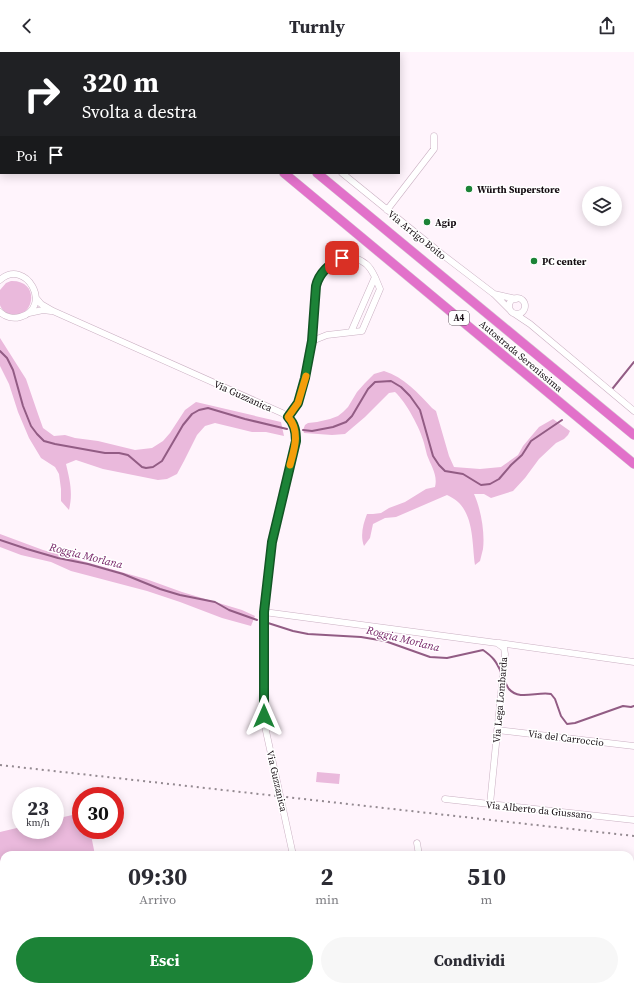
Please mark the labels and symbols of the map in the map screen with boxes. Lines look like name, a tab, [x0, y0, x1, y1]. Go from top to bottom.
place label: Würth Superstore	[477, 183, 560, 196]
marker: Würth Superstore	[464, 184, 474, 194]
street label: Via Arrigo Boito	[385, 208, 449, 263]
place label: Agip	[435, 216, 456, 229]
marker: Agip	[422, 217, 432, 227]
pin	[325, 241, 359, 275]
place label: PC center	[542, 255, 587, 268]
marker: PC center	[529, 256, 539, 266]
road number: A4	[449, 311, 469, 325]
street label: Autostrada Serenissima	[477, 317, 566, 395]
street label: Via Guzzanica	[212, 377, 275, 415]
water label: Roggia Morlana	[47, 539, 124, 572]
water label: Roggia Morlana	[364, 622, 441, 655]
street label: Via Lega Lombarda	[490, 656, 510, 744]
position arrow	[243, 695, 285, 737]
street label: Via del Carroccio	[527, 727, 605, 749]
street label: Via Guzzanica	[264, 749, 291, 814]
speed limit sign: 30	[72, 787, 124, 839]
street label: Via Alberto da Giussano	[485, 798, 593, 822]

